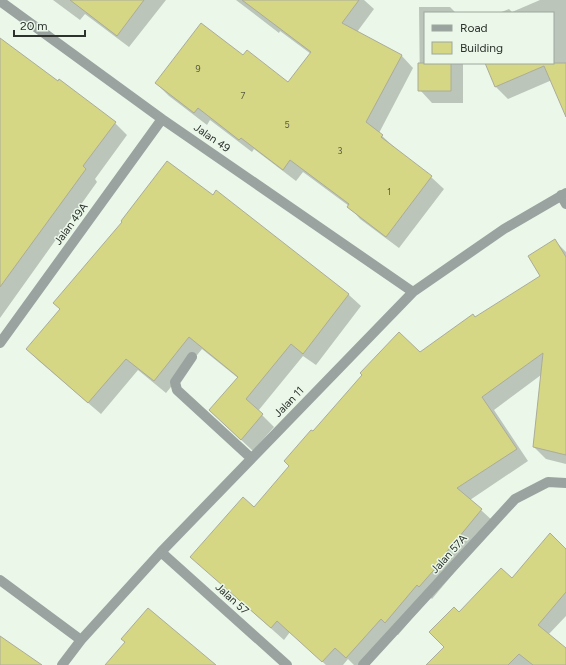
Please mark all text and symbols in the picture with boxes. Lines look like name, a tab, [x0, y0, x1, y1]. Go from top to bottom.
scale bar	[14, 12, 85, 38]
legend	[424, 12, 554, 64]
text: 20 m	[20, 19, 48, 33]
text: Road	[460, 21, 488, 35]
text: Building	[460, 41, 503, 55]
house number: 9	[195, 63, 201, 74]
house number: 7	[241, 90, 246, 101]
house number: 5	[284, 119, 290, 130]
street label: Jalan 49	[191, 121, 233, 155]
house number: 3	[338, 145, 343, 156]
house number: 1	[387, 186, 391, 197]
street label: Jalan 49A	[51, 200, 91, 248]
street label: Jalan 11	[271, 384, 307, 420]
street label: Jalan 57A	[428, 531, 470, 576]
street label: Jalan 57	[213, 581, 251, 617]

